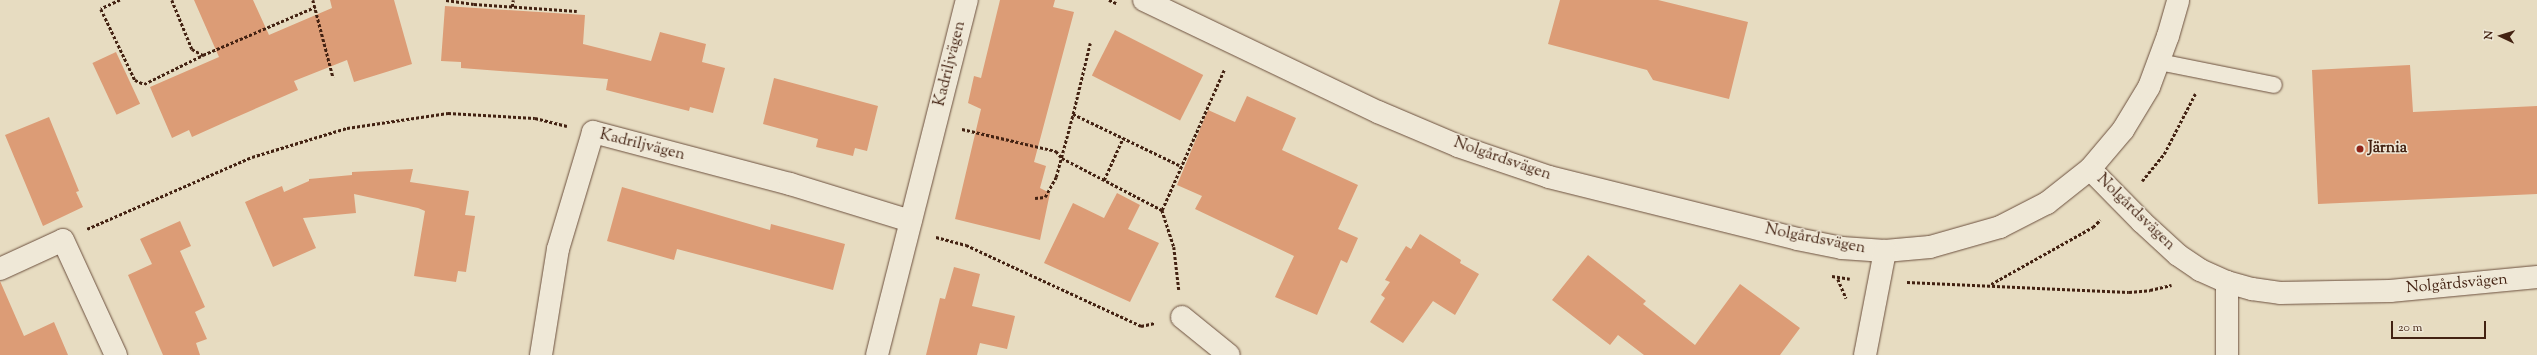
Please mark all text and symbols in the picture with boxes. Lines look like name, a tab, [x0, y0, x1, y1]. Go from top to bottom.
north arrow	[2481, 16, 2521, 56]
street label: Kadriljvägen	[931, 19, 971, 109]
text: N	[2481, 30, 2497, 40]
street label: Kadriljvägen	[597, 126, 687, 166]
street label: Nolgårdsvägen	[1451, 134, 1553, 186]
place label: Järnia	[2368, 139, 2407, 159]
marker: Järnia	[2355, 144, 2365, 154]
street label: Nolgårdsvägen	[2092, 171, 2178, 255]
street label: Nolgårdsvägen	[1763, 221, 1867, 259]
street label: Nolgårdsvägen	[2405, 271, 2509, 299]
scale bar	[2393, 313, 2488, 339]
text: 20 m	[2398, 319, 2422, 337]

